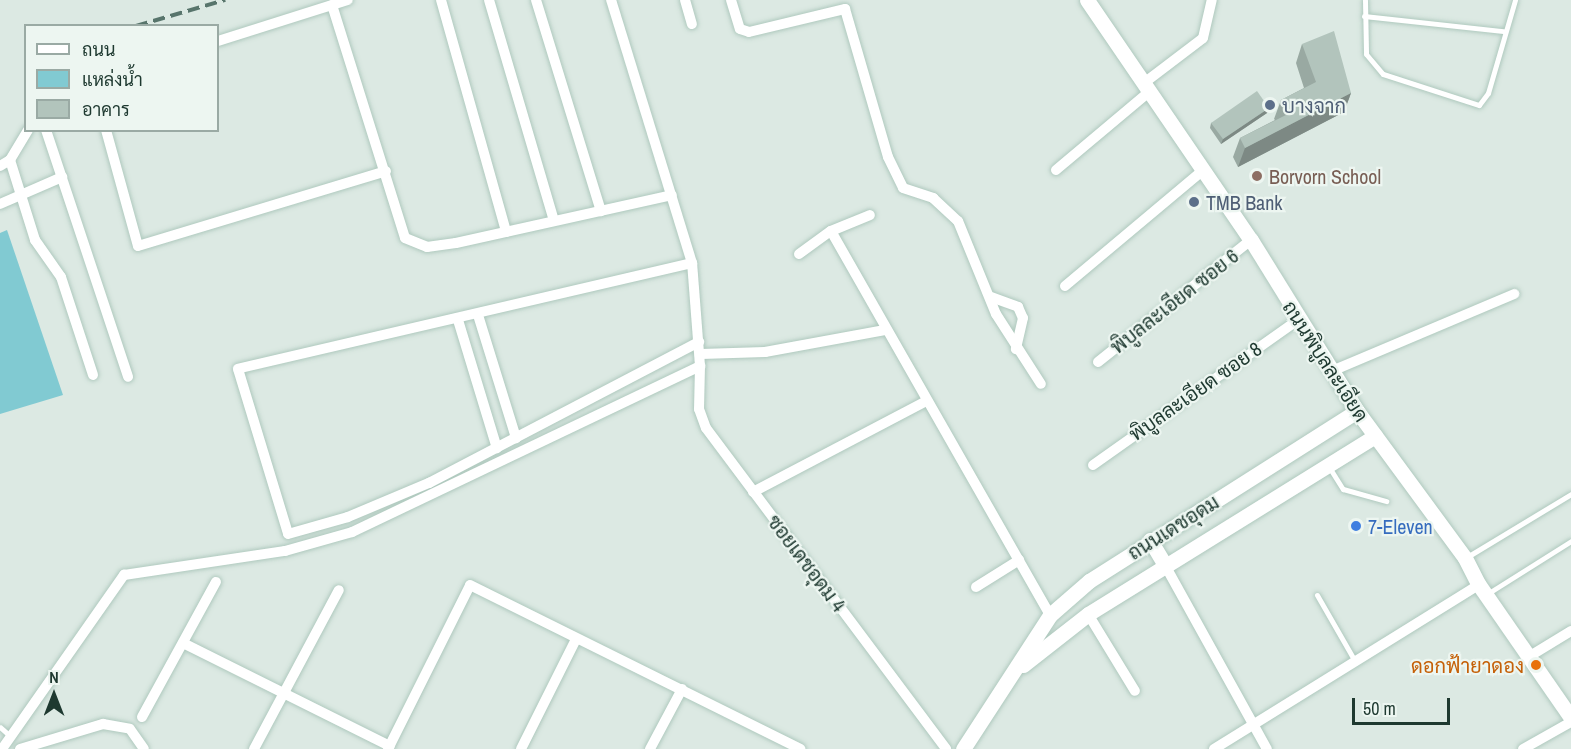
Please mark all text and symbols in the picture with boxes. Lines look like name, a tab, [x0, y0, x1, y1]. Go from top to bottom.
legend	[24, 24, 219, 132]
text: ถนน	[82, 37, 115, 62]
text: แหล่งน้ำ	[82, 67, 143, 92]
place label: บางจาก	[1282, 93, 1346, 117]
text: อาคาร	[82, 97, 130, 122]
marker: บางจาก	[1263, 98, 1277, 112]
place label: Borvorn School	[1269, 164, 1381, 188]
marker: Borvorn School	[1250, 169, 1264, 183]
place label: TMB Bank	[1206, 190, 1283, 214]
marker: TMB Bank	[1187, 195, 1201, 209]
street label: พิบูลละเอียด ซอย 6	[1105, 243, 1243, 359]
street label: ถนนพิบูลละเอียด	[1278, 296, 1374, 426]
street label: พิบูลละเอียด ซอย 8	[1124, 336, 1266, 446]
street label: ถนนเดชอุดม	[1123, 490, 1223, 564]
street label: ซอยเดชอุดม 4	[763, 510, 851, 616]
place label: 7-Eleven	[1368, 514, 1433, 538]
marker: 7-Eleven	[1349, 519, 1363, 533]
place label: ดอกฟ้ายาดอง	[1411, 653, 1524, 677]
marker: ดอกฟ้ายาดอง	[1529, 658, 1543, 672]
north arrow	[24, 665, 84, 725]
text: N	[49, 666, 59, 688]
scale bar	[1355, 686, 1452, 724]
text: 50 m	[1363, 696, 1396, 721]

